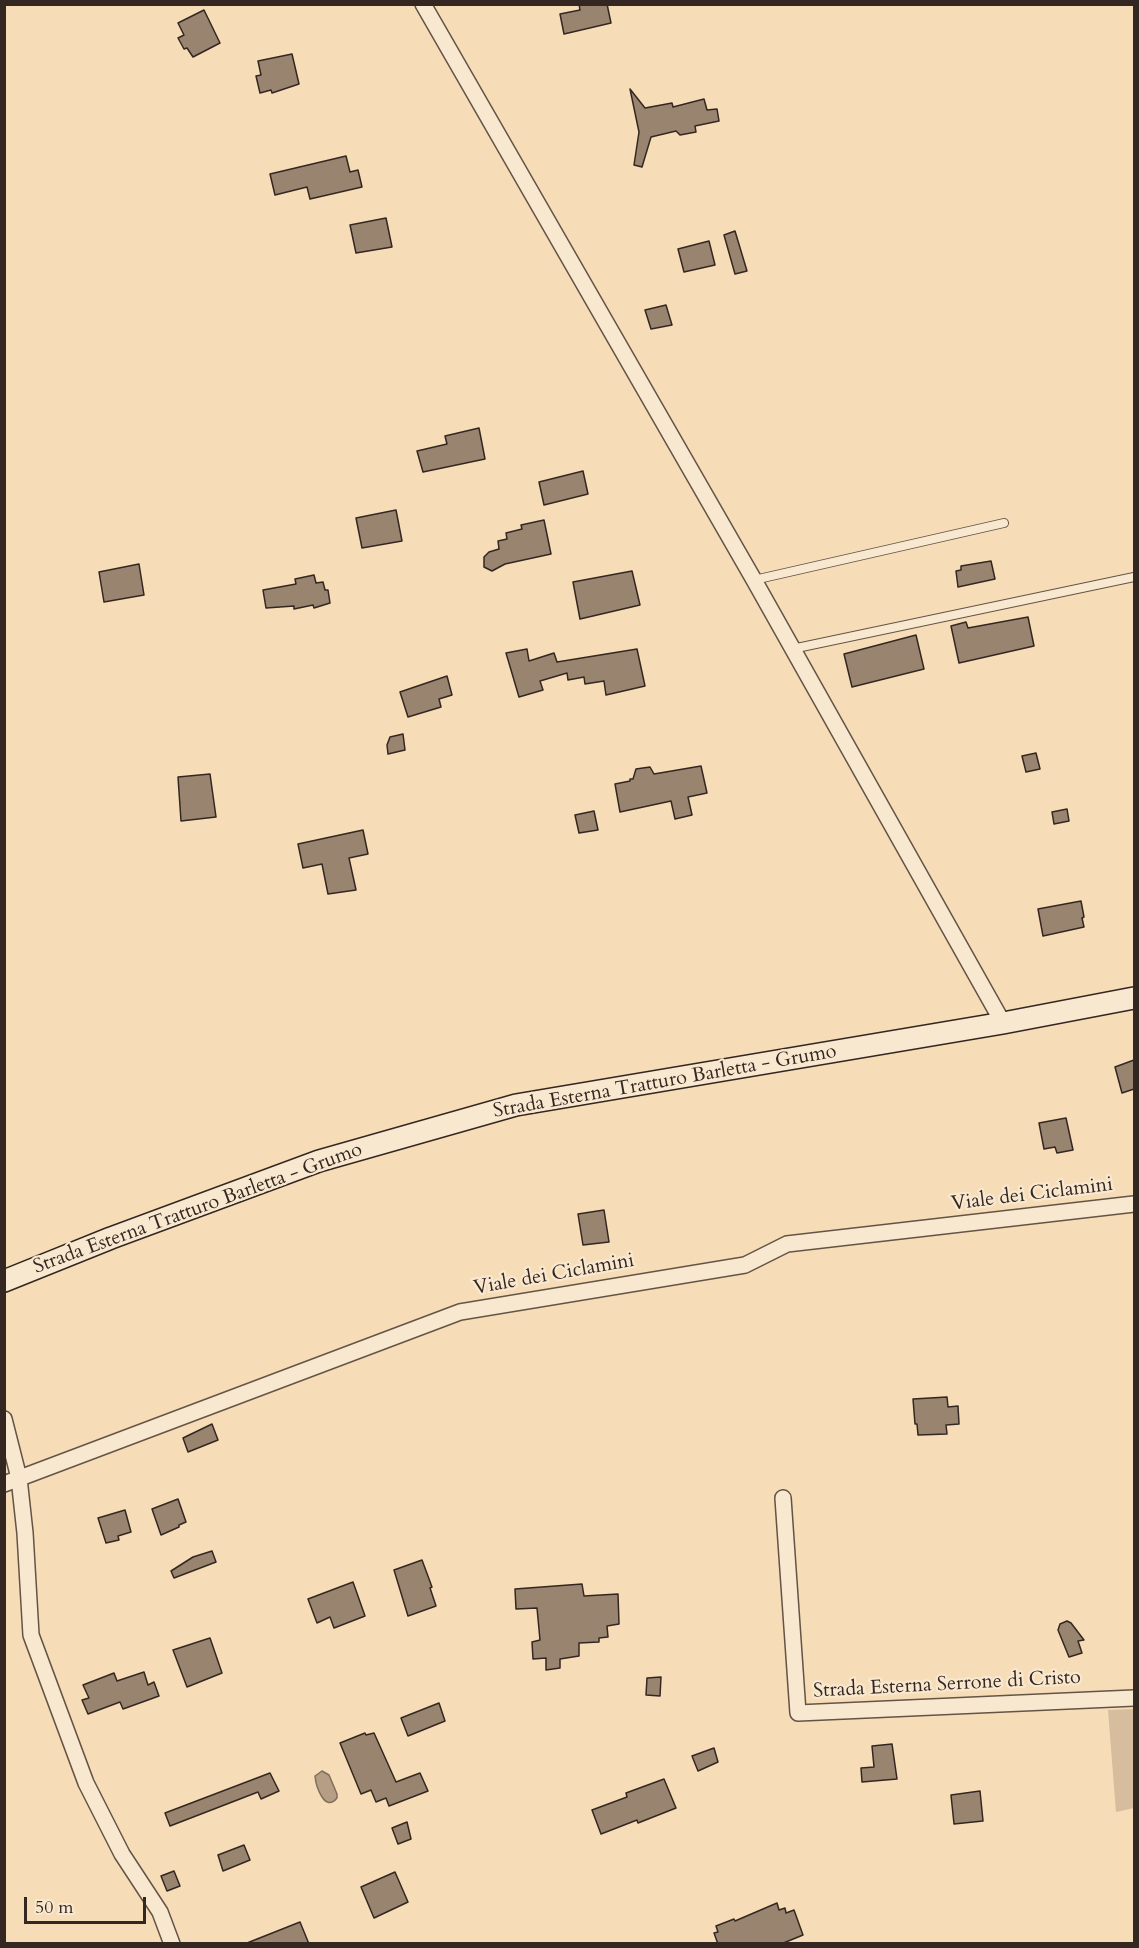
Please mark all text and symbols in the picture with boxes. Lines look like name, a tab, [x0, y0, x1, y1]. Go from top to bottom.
street label: Strada Esterna Tratturo Barletta - Grumo	[491, 1040, 839, 1124]
street label: Strada Esterna Tratturo Barletta - Grumo	[30, 1138, 366, 1280]
street label: Viale dei Ciclamini	[950, 1173, 1114, 1217]
street label: Viale dei Ciclamini	[472, 1249, 636, 1301]
street label: Strada Esterna Serrone di Cristo	[813, 1666, 1081, 1704]
scale bar	[27, 1885, 148, 1923]
text: 50 m	[35, 1895, 74, 1920]

